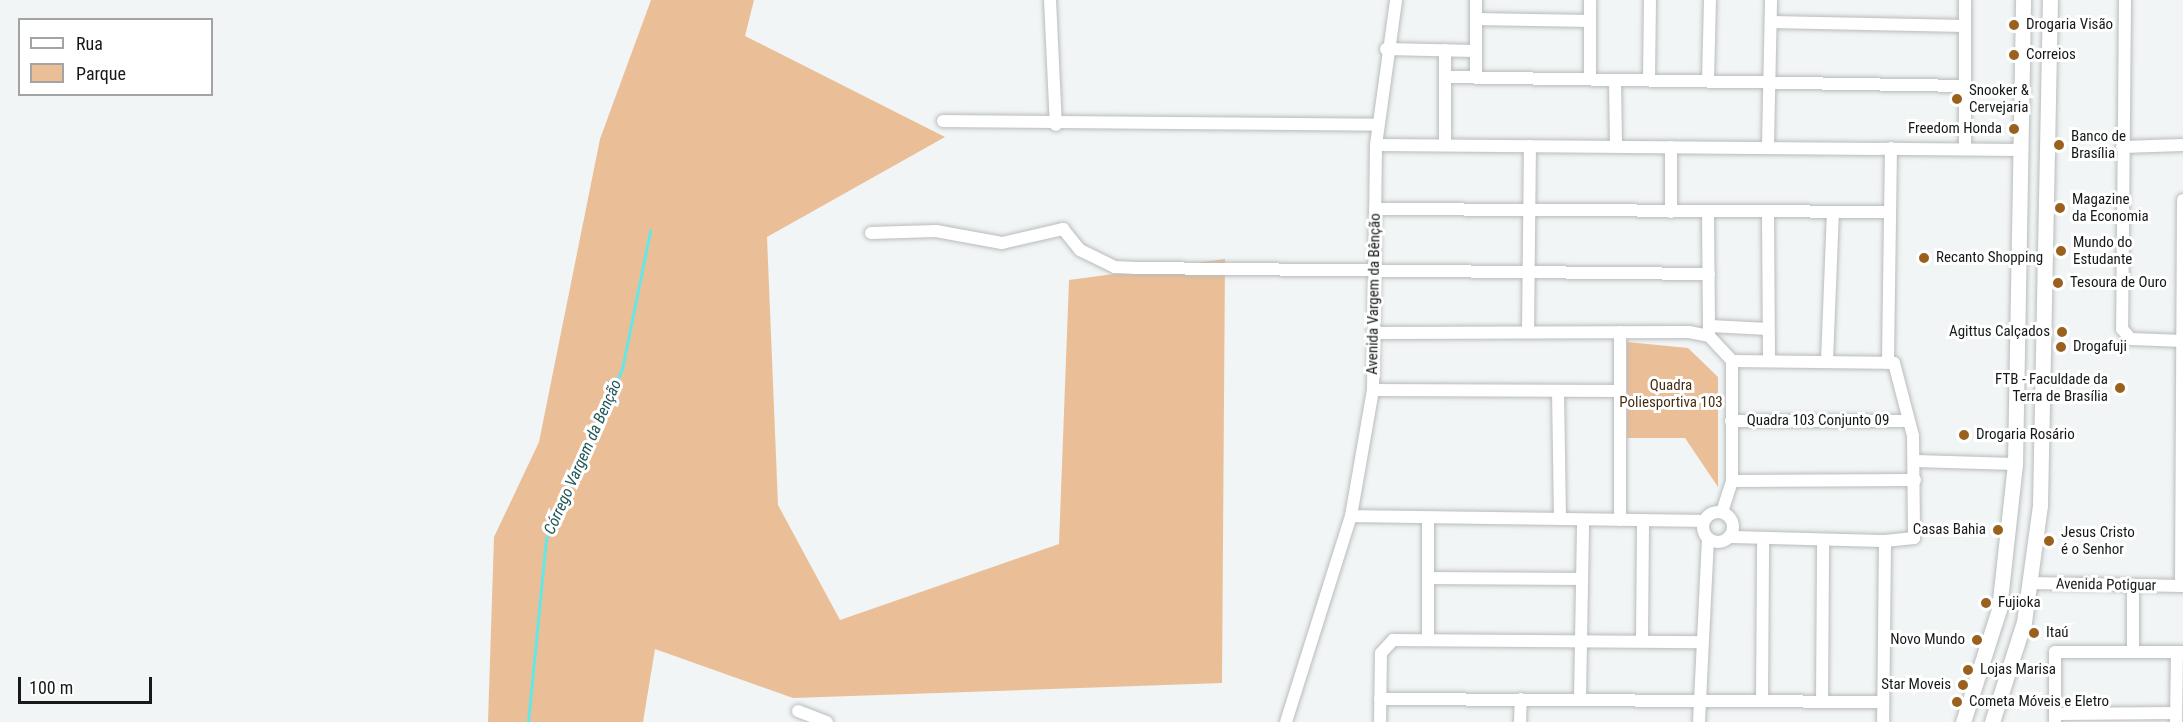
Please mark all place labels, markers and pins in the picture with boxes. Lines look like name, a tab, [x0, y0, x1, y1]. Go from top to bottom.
place label: Drogaria Visão	[2026, 16, 2113, 34]
marker: Drogaria Visão	[2007, 18, 2021, 32]
place label: Correios	[2026, 46, 2076, 64]
marker: Correios	[2007, 48, 2021, 62]
place label: Snooker & Cervejaria	[1969, 81, 2029, 116]
marker: Snooker & Cervejaria	[1950, 92, 1964, 106]
place label: Freedom Honda	[1908, 120, 2002, 138]
marker: Freedom Honda	[2007, 122, 2021, 136]
place label: Banco de Brasília	[2071, 127, 2126, 162]
marker: Banco de Brasília	[2052, 138, 2066, 152]
place label: Magazine da Economia	[2072, 190, 2149, 225]
marker: Magazine da Economia	[2053, 201, 2067, 215]
place label: Mundo do Estudante	[2073, 233, 2132, 268]
marker: Mundo do Estudante	[2054, 244, 2068, 258]
place label: Recanto Shopping	[1936, 249, 2043, 267]
marker: Recanto Shopping	[1917, 251, 1931, 265]
place label: Tesoura de Ouro	[2070, 274, 2167, 292]
marker: Tesoura de Ouro	[2051, 276, 2065, 290]
place label: Agittus Calçados	[1949, 323, 2050, 341]
marker: Agittus Calçados	[2055, 325, 2069, 339]
place label: Drogafuji	[2073, 338, 2127, 356]
marker: Drogafuji	[2054, 340, 2068, 354]
place label: FTB - Faculdade da Terra de Brasília	[1995, 370, 2108, 405]
marker: FTB - Faculdade da Terra de Brasília	[2113, 381, 2127, 395]
place label: Drogaria Rosário	[1976, 426, 2075, 444]
marker: Drogaria Rosário	[1957, 428, 1971, 442]
place label: Casas Bahia	[1913, 521, 1986, 539]
marker: Casas Bahia	[1991, 523, 2005, 537]
place label: Jesus Cristo é o Senhor	[2061, 523, 2135, 558]
marker: Jesus Cristo é o Senhor	[2042, 534, 2056, 548]
place label: Fujioka	[1998, 594, 2041, 612]
marker: Fujioka	[1979, 596, 1993, 610]
place label: Itaú	[2046, 624, 2069, 642]
marker: Itaú	[2027, 626, 2041, 640]
place label: Novo Mundo	[1890, 631, 1965, 649]
marker: Novo Mundo	[1970, 633, 1984, 647]
place label: Lojas Marisa	[1980, 661, 2056, 679]
marker: Lojas Marisa	[1961, 663, 1975, 677]
place label: Star Moveis	[1881, 676, 1951, 694]
marker: Star Moveis	[1956, 678, 1970, 692]
place label: Cometa Móveis e Eletro	[1969, 693, 2109, 711]
marker: Cometa Móveis e Eletro	[1950, 695, 1964, 709]

